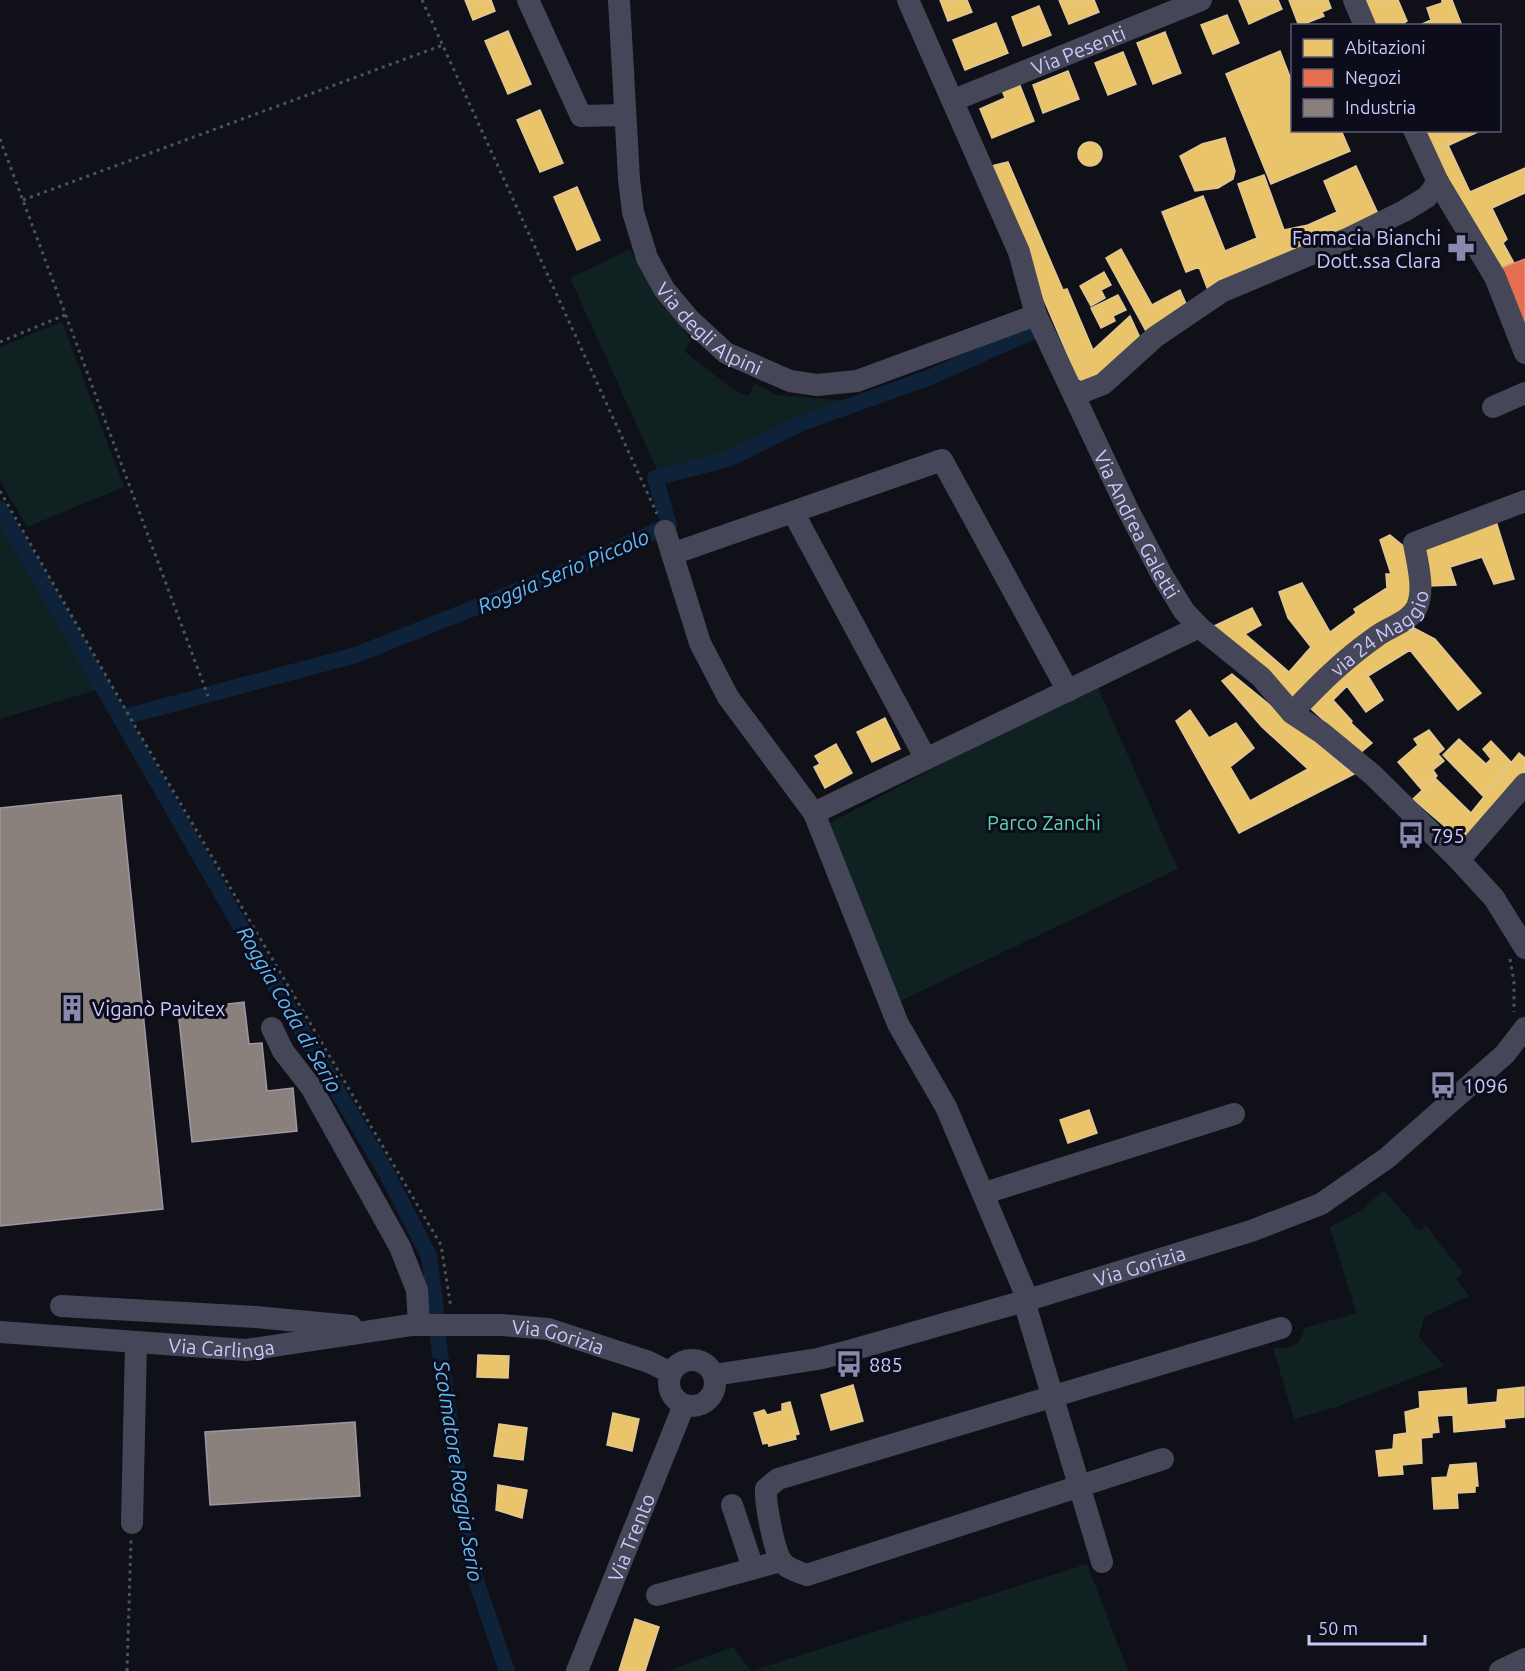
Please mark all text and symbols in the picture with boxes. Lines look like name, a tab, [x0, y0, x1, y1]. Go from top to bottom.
street label: Via Pesenti	[1028, 20, 1129, 79]
legend	[1291, 24, 1501, 132]
text: Abitazioni	[1345, 37, 1426, 57]
text: Negozi	[1345, 67, 1401, 87]
text: Industria	[1345, 97, 1416, 117]
place label: Farmacia Bianchi Dott.ssa Clara	[1292, 226, 1441, 272]
pharmacy icon: Farmacia Bianchi Dott.ssa Clara	[1446, 233, 1476, 263]
street label: Via degli Alpini	[652, 277, 766, 379]
street label: Via Andrea Galetti	[1090, 446, 1185, 602]
water label: Roggia Serio Piccolo	[474, 524, 652, 618]
street label: via 24 Maggio	[1325, 589, 1432, 680]
park label: Parco Zanchi	[987, 811, 1101, 834]
bus stop icon: 795	[1396, 820, 1426, 850]
place label: 795	[1431, 824, 1465, 847]
water label: Roggia Coda di Serio	[233, 922, 347, 1096]
building icon: Viganò Pavitex	[57, 993, 87, 1023]
place label: Viganò Pavitex	[92, 997, 225, 1020]
bus stop icon: 1096	[1428, 1070, 1458, 1100]
place label: 1096	[1463, 1074, 1508, 1097]
street label: Via Gorizia	[1091, 1241, 1188, 1291]
street label: Via Gorizia	[511, 1314, 607, 1358]
street label: Via Carlinga	[167, 1333, 276, 1362]
bus stop icon: 885	[834, 1349, 864, 1379]
place label: 885	[869, 1353, 903, 1376]
water label: Scolmatore Roggia Serio	[430, 1358, 488, 1583]
street label: Via Trento	[603, 1490, 659, 1585]
scale bar	[1309, 1608, 1424, 1646]
text: 50 m	[1318, 1618, 1358, 1638]

